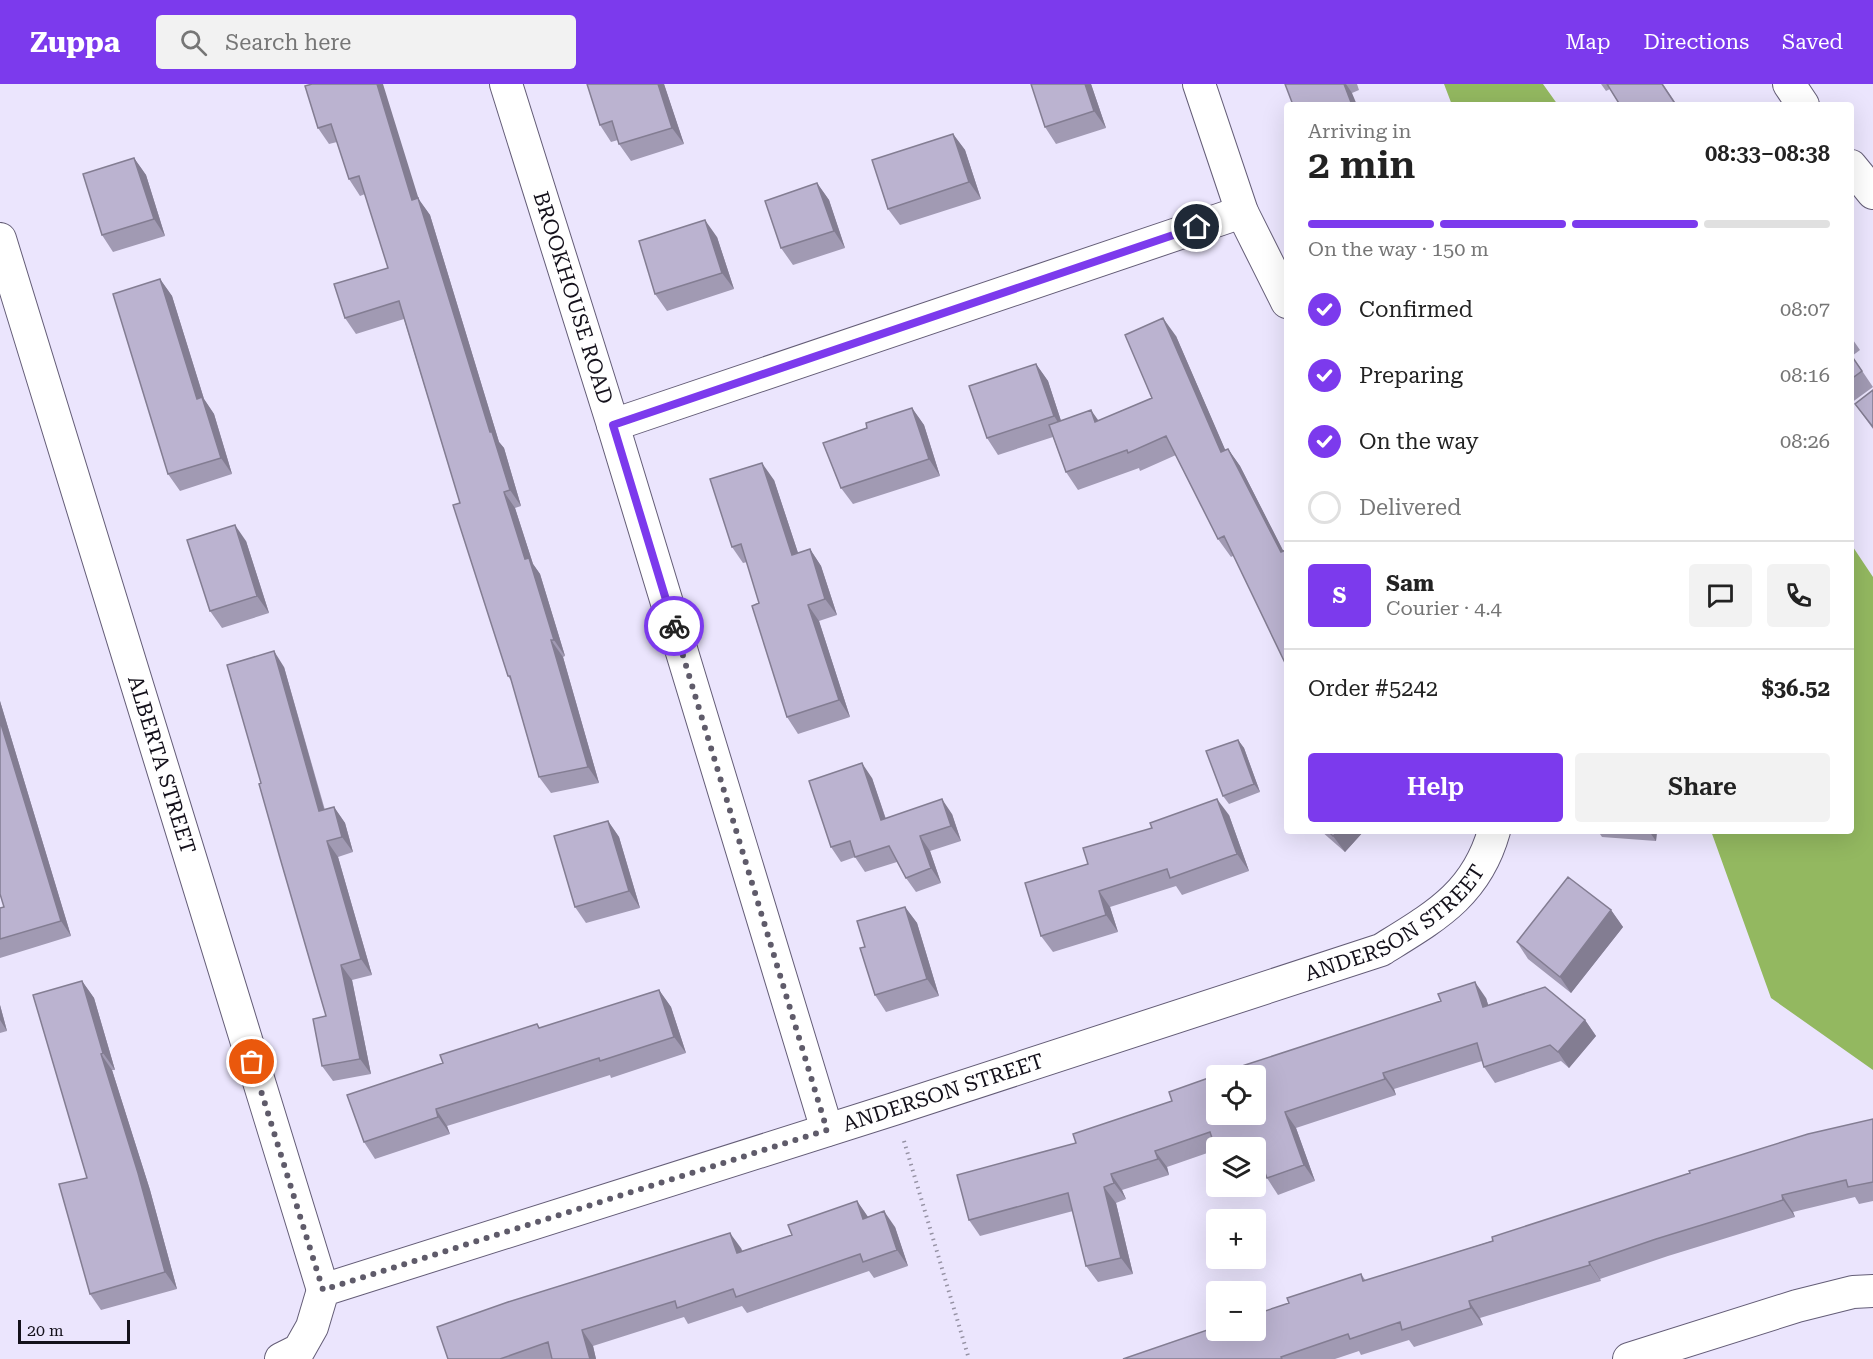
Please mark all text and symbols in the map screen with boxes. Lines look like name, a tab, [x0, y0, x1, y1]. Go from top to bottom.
search box	[156, 15, 576, 69]
text: Zuppa	[30, 26, 120, 59]
icon: search	[177, 26, 210, 59]
text: Search here	[225, 30, 351, 55]
text: Map	[1566, 30, 1610, 54]
text: Directions	[1643, 30, 1749, 54]
text: Saved	[1782, 30, 1843, 54]
text: Arriving in	[1308, 119, 1411, 143]
text: 08:33–08:38	[1705, 141, 1830, 166]
text: 2 min	[1308, 142, 1415, 188]
street label: BROOKHOUSE ROAD	[528, 188, 618, 407]
pin	[1171, 201, 1222, 252]
icon: home	[1180, 210, 1213, 243]
text: On the way · 150 m	[1308, 237, 1489, 261]
icon: check	[1308, 293, 1341, 326]
text: Confirmed	[1359, 297, 1473, 322]
text: 08:07	[1780, 297, 1830, 321]
icon: check	[1308, 359, 1341, 392]
text: Preparing	[1359, 363, 1463, 388]
text: 08:16	[1780, 363, 1830, 387]
icon: check	[1308, 425, 1341, 458]
text: On the way	[1359, 429, 1479, 454]
text: 08:26	[1780, 429, 1830, 453]
text: Delivered	[1359, 495, 1461, 520]
button: chat	[1689, 564, 1752, 627]
button: phone	[1767, 564, 1830, 627]
text: Sam	[1386, 571, 1434, 596]
text: S	[1333, 583, 1346, 608]
courier	[644, 596, 704, 656]
text: Courier · 4.4	[1386, 596, 1502, 620]
icon: bike	[658, 610, 691, 643]
street label: ALBERTA STREET	[123, 673, 200, 857]
text: Order #5242	[1308, 676, 1438, 701]
text: $36.52	[1761, 676, 1830, 701]
button: Help	[1308, 753, 1563, 822]
button: Share	[1575, 753, 1830, 822]
street label: ANDERSON STREET	[1302, 860, 1490, 986]
pin	[226, 1036, 277, 1087]
icon: bag	[235, 1045, 268, 1078]
street label: ANDERSON STREET	[840, 1049, 1047, 1136]
map controls	[1206, 1065, 1266, 1341]
button: locate	[1206, 1065, 1266, 1125]
button: layers	[1206, 1137, 1266, 1197]
button: +	[1206, 1209, 1266, 1269]
button: −	[1206, 1281, 1266, 1341]
scale bar	[18, 1317, 130, 1344]
text: 20 m	[27, 1321, 64, 1340]

